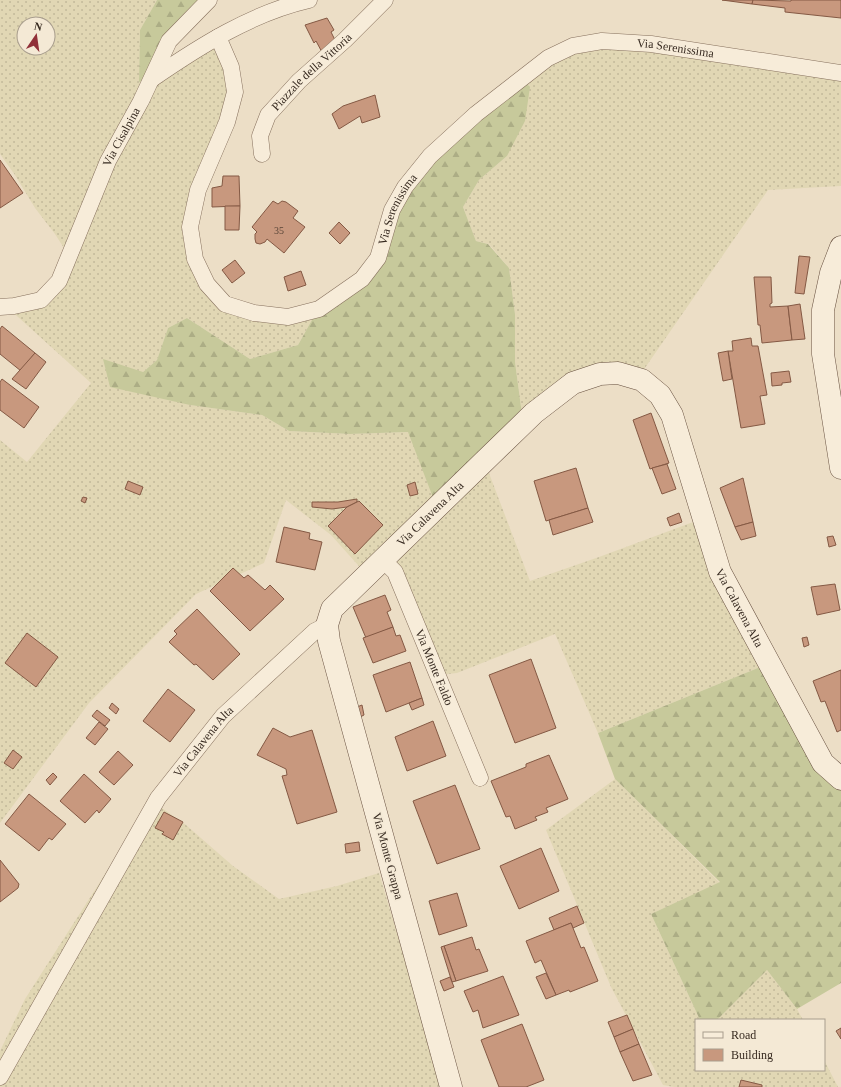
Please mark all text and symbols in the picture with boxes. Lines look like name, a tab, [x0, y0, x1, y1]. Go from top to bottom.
north arrow	[16, 16, 56, 56]
text: N	[33, 20, 44, 33]
street label: Piazzale della Vittoria	[269, 30, 355, 113]
street label: Via Serenissima	[636, 36, 716, 61]
street label: Via Cisalpina	[100, 104, 143, 168]
street label: Via Serenissima	[375, 170, 420, 247]
house number: 35	[274, 225, 284, 236]
street label: Via Calavena Alta	[394, 478, 467, 549]
street label: Via Calavena Alta	[712, 566, 766, 650]
street label: Via Monte Faldo	[412, 627, 456, 708]
street label: Via Calavena Alta	[170, 703, 237, 780]
street label: Via Monte Grappa	[370, 811, 406, 902]
legend	[695, 1019, 825, 1071]
text: Road	[731, 1028, 756, 1042]
text: Building	[731, 1048, 773, 1062]

